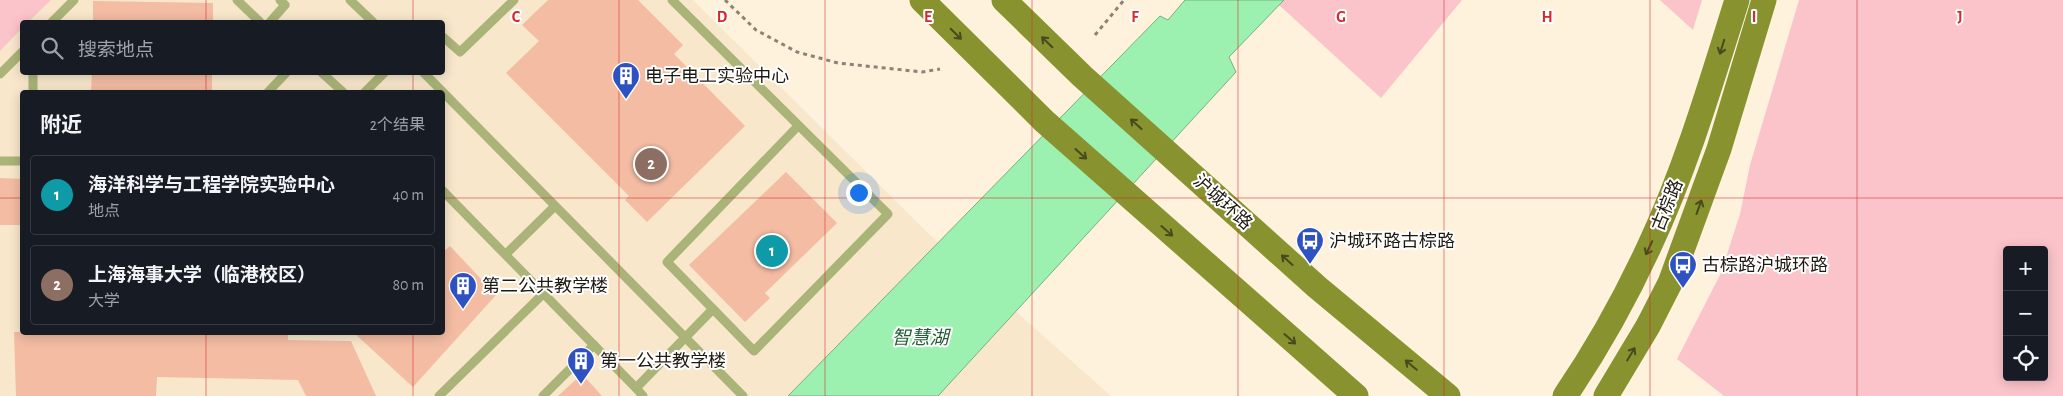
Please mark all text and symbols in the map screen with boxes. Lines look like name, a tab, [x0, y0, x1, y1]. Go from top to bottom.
text: C	[512, 9, 521, 25]
text: D	[717, 9, 728, 25]
text: E	[924, 9, 932, 25]
text: F	[1131, 9, 1139, 25]
text: G	[1336, 9, 1346, 25]
text: H	[1541, 9, 1553, 25]
text: I	[1752, 9, 1756, 25]
text: J	[1957, 9, 1963, 25]
search box	[20, 20, 445, 75]
one-way arrow	[950, 28, 962, 41]
icon: search	[38, 34, 66, 62]
one-way arrow	[1041, 36, 1054, 48]
one-way arrow	[1717, 38, 1727, 54]
text: 搜索地点	[78, 41, 154, 60]
building icon: 电子电工实验中心	[611, 61, 641, 100]
place label: 电子电工实验中心	[645, 66, 789, 86]
text: 附近	[40, 115, 82, 136]
text: 2个结果	[370, 117, 425, 133]
one-way arrow	[1129, 118, 1142, 130]
pin: 2	[635, 145, 667, 183]
one-way arrow	[1074, 148, 1087, 160]
street label: 沪城环路	[1190, 170, 1256, 234]
text: 海洋科学与工程学院实验中心	[88, 176, 335, 195]
street label: 古棕路	[1648, 176, 1686, 234]
your location	[846, 180, 872, 206]
text: 1	[54, 187, 60, 203]
text: 40 m	[392, 187, 424, 203]
one-way arrow	[1695, 200, 1704, 215]
text: 地点	[88, 203, 120, 219]
one-way arrow	[1161, 226, 1174, 237]
bus stop icon: 沪城环路古棕路	[1295, 226, 1325, 265]
place label: 沪城环路古棕路	[1329, 231, 1455, 251]
pin: 1	[756, 232, 788, 270]
one-way arrow	[1643, 240, 1653, 255]
map controls	[2003, 246, 2048, 381]
button: +	[2003, 246, 2048, 291]
bus stop icon: 古棕路沪城环路	[1668, 250, 1698, 289]
one-way arrow	[1280, 254, 1293, 266]
place label: 古棕路沪城环路	[1702, 255, 1828, 275]
text: 上海海事大学（临港校区）	[88, 266, 316, 285]
building icon: 第二公共教学楼	[448, 271, 478, 310]
place label: 第二公共教学楼	[482, 276, 608, 296]
text: 2	[53, 277, 61, 293]
text: 80 m	[393, 277, 424, 293]
button: −	[2003, 291, 2048, 336]
text: 大学	[88, 293, 120, 309]
water label: 智慧湖	[891, 327, 951, 348]
one-way arrow	[1283, 333, 1296, 344]
button: locate	[2003, 336, 2048, 381]
building icon: 第一公共教学楼	[566, 346, 596, 385]
one-way arrow	[1626, 347, 1636, 362]
place label: 第一公共教学楼	[600, 351, 726, 371]
one-way arrow	[1405, 360, 1418, 371]

